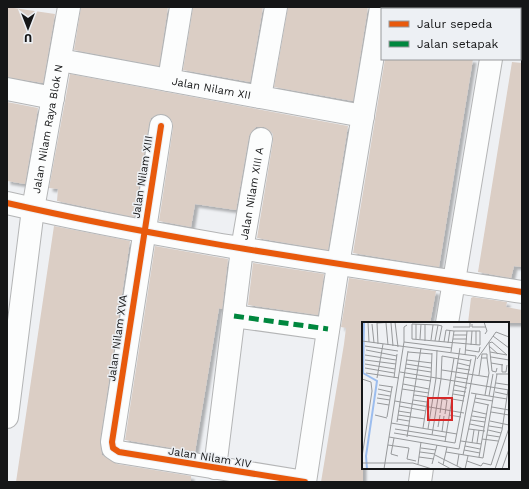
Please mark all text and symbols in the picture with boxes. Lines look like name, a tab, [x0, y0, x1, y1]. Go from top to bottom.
north arrow	[8, 8, 48, 48]
legend	[381, 8, 521, 60]
text: Jalur sepeda	[417, 17, 492, 31]
text: U	[24, 31, 32, 44]
text: Jalan setapak	[417, 37, 499, 51]
street label: Jalan Nilam Raya Blok N	[30, 63, 66, 195]
street label: Jalan Nilam XII	[171, 75, 252, 102]
street label: Jalan Nilam XIII	[130, 135, 155, 219]
street label: Jalan Nilam XIII A	[238, 146, 267, 241]
street label: Jalan Nilam XVA	[105, 294, 130, 382]
inset map	[362, 322, 509, 469]
street label: Jalan Nilam XIV	[167, 444, 252, 470]

